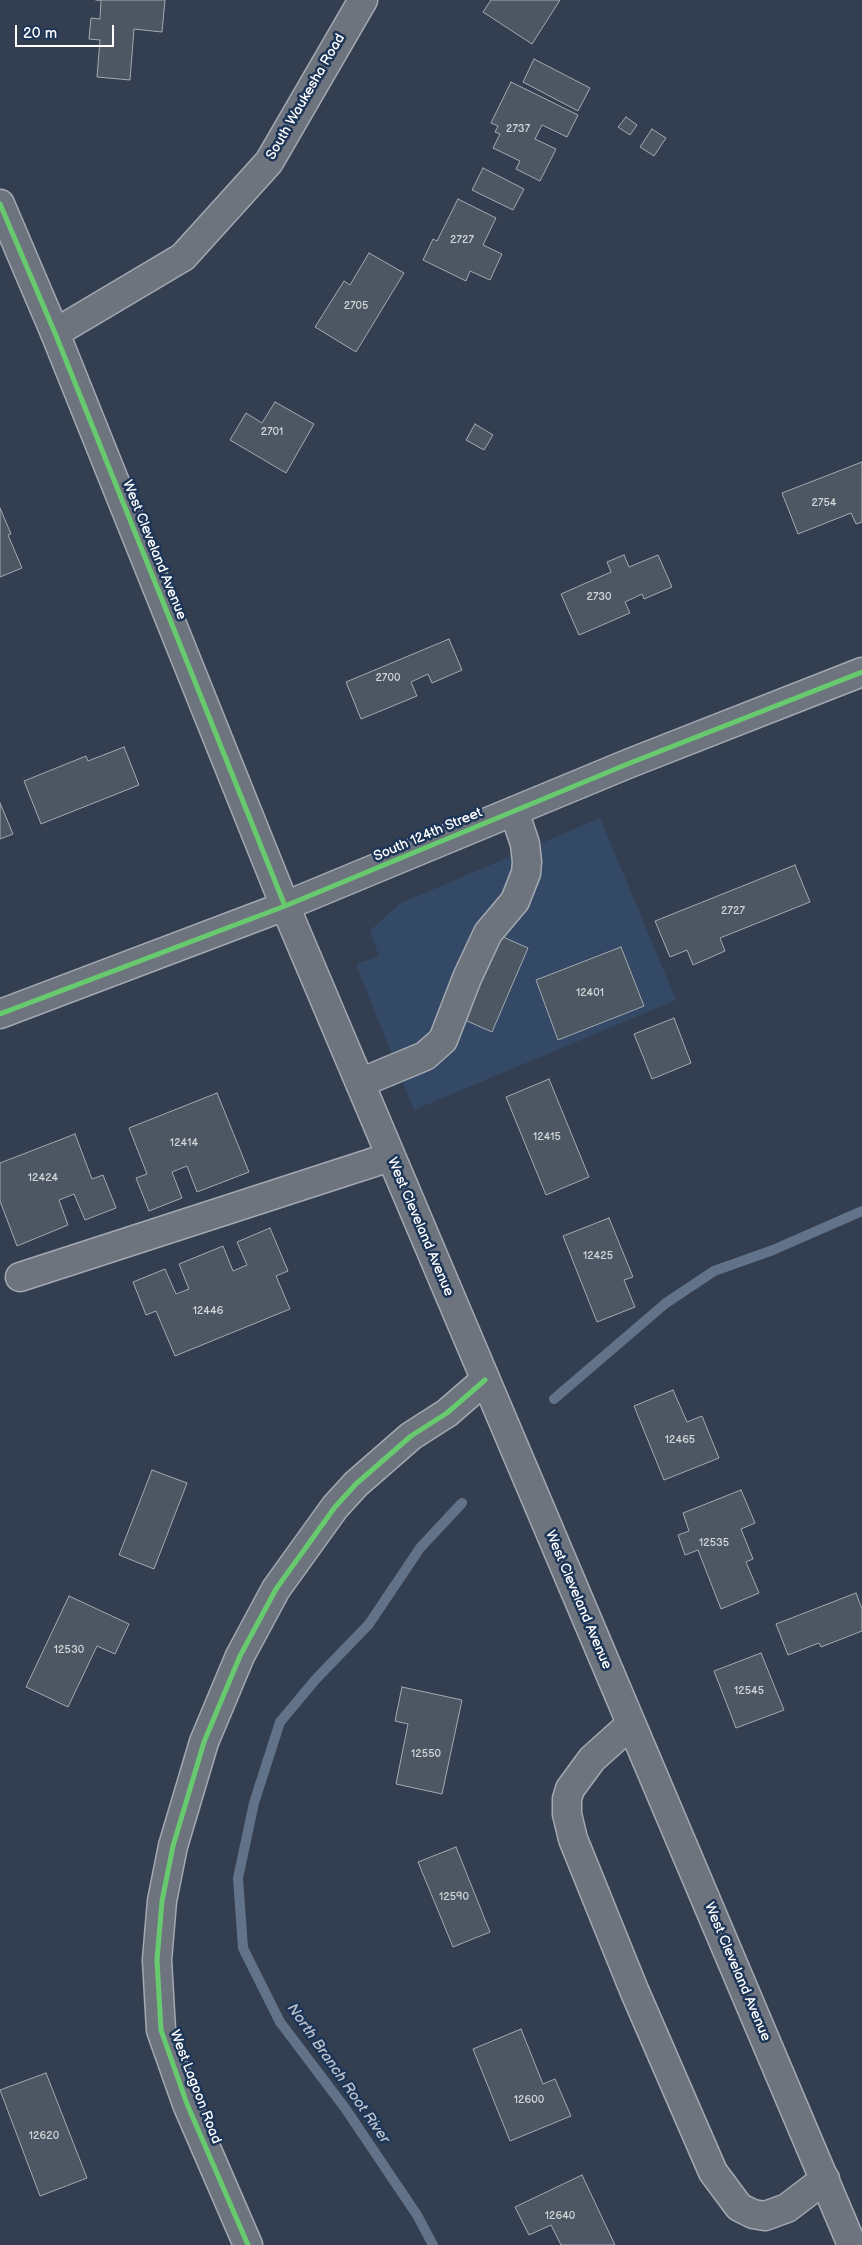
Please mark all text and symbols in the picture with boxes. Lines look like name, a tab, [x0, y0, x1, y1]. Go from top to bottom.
scale bar	[18, 15, 116, 47]
text: 20 m	[23, 24, 57, 43]
street label: South Waukesha Road	[263, 31, 349, 163]
house number: 2737	[506, 122, 530, 136]
house number: 2727	[450, 233, 474, 247]
house number: 2705	[344, 299, 368, 313]
house number: 2701	[261, 425, 283, 439]
street label: West Cleveland Avenue	[118, 478, 190, 622]
house number: 2754	[812, 496, 836, 510]
house number: 2730	[586, 590, 612, 604]
house number: 2700	[376, 671, 400, 685]
street label: South 124th Street	[371, 805, 485, 865]
house number: 2727	[721, 904, 745, 918]
house number: 12401	[576, 986, 604, 1000]
house number: 12415	[533, 1130, 561, 1144]
house number: 12414	[170, 1136, 198, 1150]
street label: West Cleveland Avenue	[383, 1155, 457, 1299]
house number: 12424	[28, 1171, 58, 1185]
house number: 12425	[583, 1249, 613, 1263]
house number: 12446	[193, 1304, 223, 1318]
house number: 12465	[665, 1433, 695, 1447]
street label: West Cleveland Avenue	[541, 1528, 615, 1672]
house number: 12535	[699, 1536, 729, 1550]
house number: 12530	[54, 1643, 84, 1657]
house number: 12545	[734, 1684, 764, 1698]
house number: 12550	[411, 1747, 441, 1761]
house number: 12590	[439, 1890, 469, 1904]
street label: West Cleveland Avenue	[700, 1900, 774, 2044]
water label: North Branch Root River	[283, 2000, 393, 2148]
street label: West Lagoon Road	[166, 2028, 224, 2146]
house number: 12600	[514, 2093, 544, 2107]
house number: 12620	[29, 2129, 59, 2143]
house number: 12640	[545, 2209, 575, 2223]

